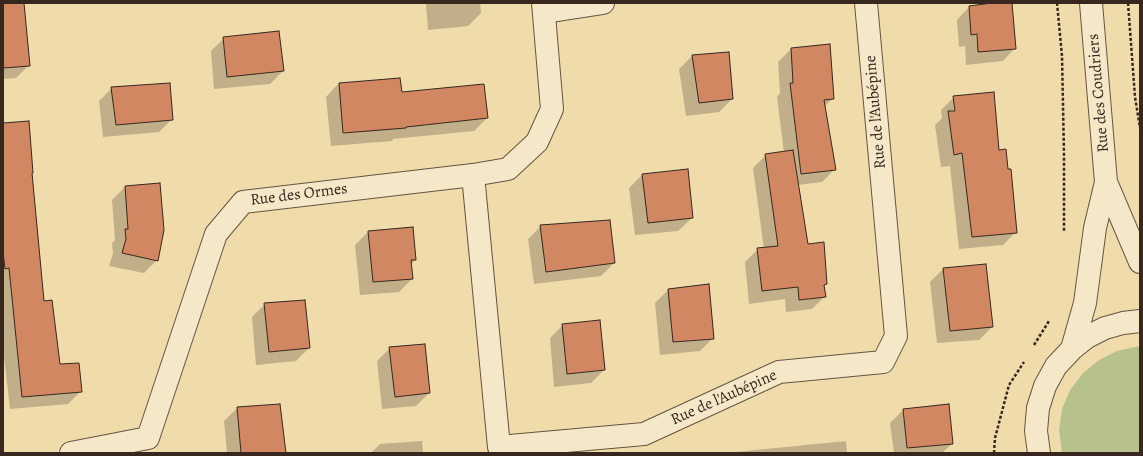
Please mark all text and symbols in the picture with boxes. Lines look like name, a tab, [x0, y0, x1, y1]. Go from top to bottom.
street label: Rue des Coudriers	[1084, 33, 1114, 153]
street label: Rue de l'Aubépine	[861, 54, 891, 170]
street label: Rue des Ormes	[249, 180, 349, 210]
street label: Rue de l'Aubépine	[668, 366, 780, 430]

